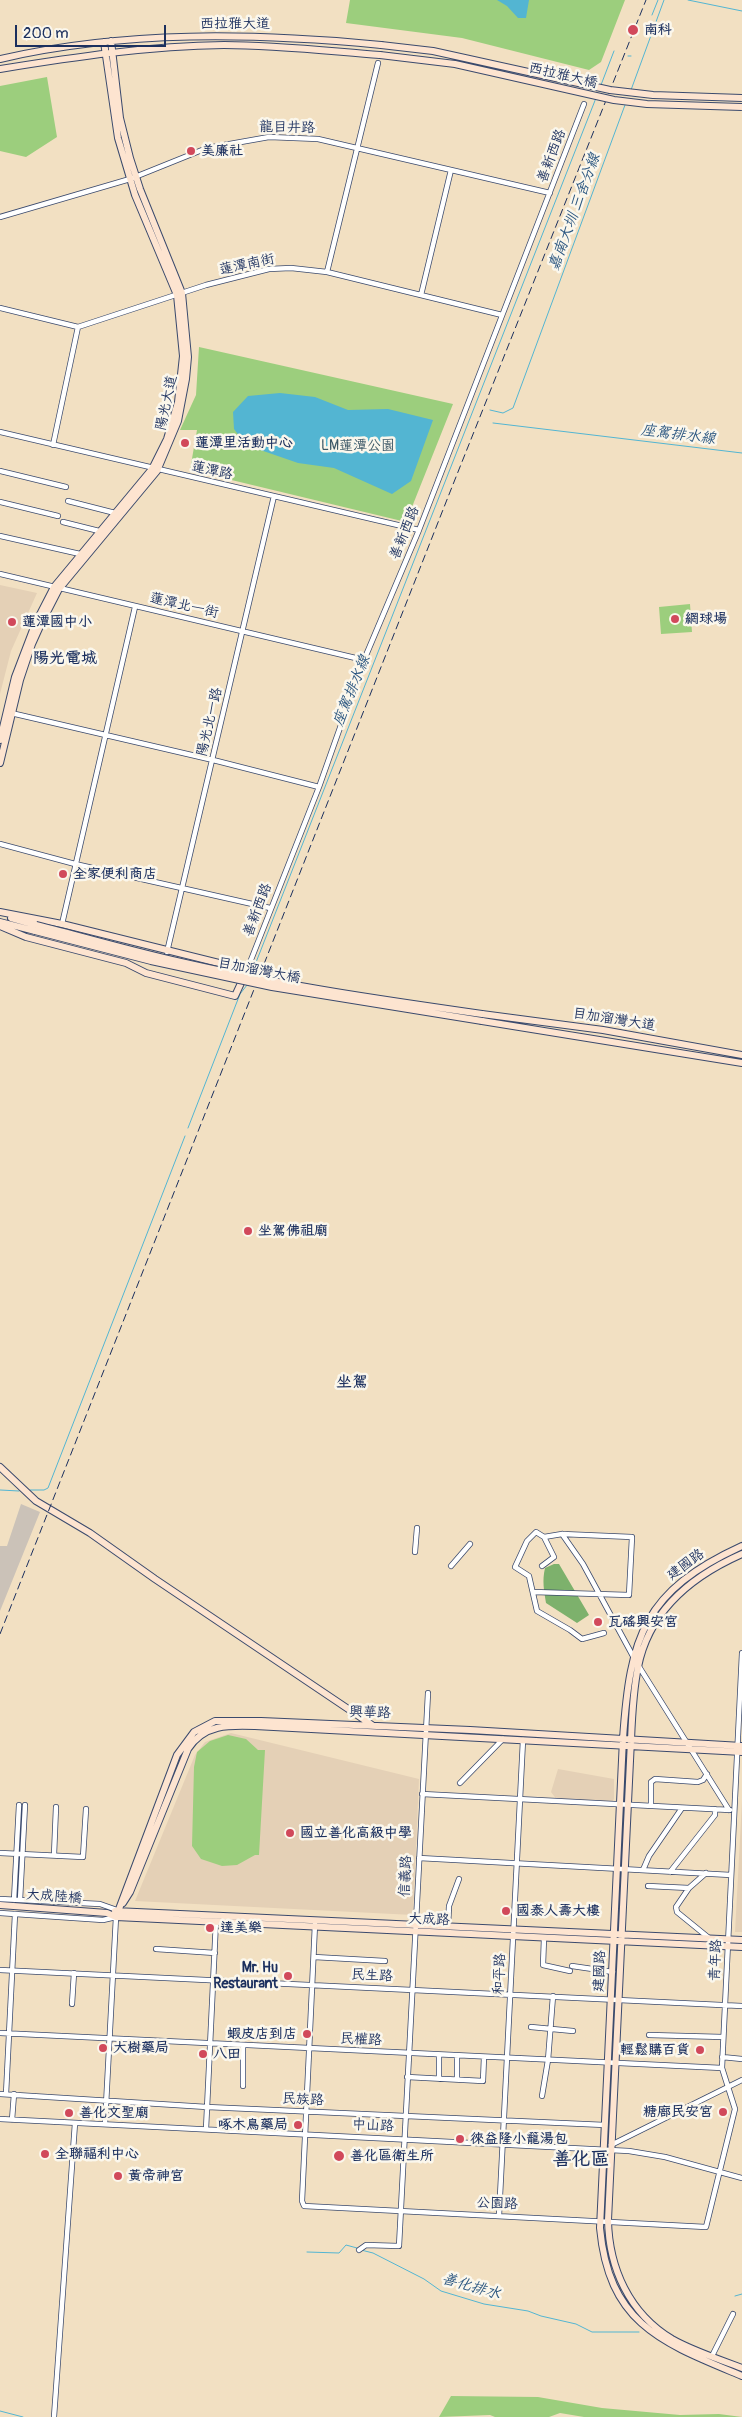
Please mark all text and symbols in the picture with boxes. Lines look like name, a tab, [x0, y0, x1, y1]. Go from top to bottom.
scale bar	[18, 15, 169, 47]
street label: 西拉雅大道	[200, 16, 270, 32]
place label: 南科	[644, 22, 672, 38]
marker: 南科	[626, 23, 640, 37]
text: 200 m	[23, 24, 68, 43]
street label: 西拉雅大橋	[527, 60, 599, 92]
street label: 龍目井路	[259, 119, 315, 137]
street label: 善新西路	[534, 127, 570, 185]
place label: 美廉社	[201, 143, 243, 159]
marker: 美廉社	[185, 145, 197, 157]
water label: 嘉南大圳 三舍分線	[545, 151, 605, 273]
street label: 蓮潭南街	[218, 251, 276, 279]
street label: 陽光大道	[153, 374, 181, 432]
water label: 座駕排水線	[640, 421, 716, 449]
place label: 蓮潭里活動中心	[195, 435, 293, 451]
marker: 蓮潭里活動中心	[179, 437, 191, 449]
park label: LM蓮潭公園	[321, 438, 395, 454]
street label: 蓮潭路	[190, 458, 234, 484]
street label: 善新西路	[387, 504, 423, 562]
street label: 蓮潭北一街	[148, 590, 220, 622]
place label: 網球場	[685, 611, 727, 627]
marker: 網球場	[669, 613, 681, 625]
place label: 蓮潭國中小	[22, 614, 92, 630]
marker: 蓮潭國中小	[6, 616, 18, 628]
district label: 陽光電城	[33, 649, 97, 669]
water label: 座駕排水線	[330, 653, 374, 729]
street label: 陽光北一路	[194, 686, 226, 758]
place label: 全家便利商店	[73, 866, 157, 882]
marker: 全家便利商店	[57, 868, 69, 880]
street label: 善新西路	[240, 881, 276, 939]
street label: 目加溜灣大橋	[216, 955, 302, 987]
street label: 目加溜灣大道	[571, 1005, 657, 1035]
place label: 坐駕佛祖廟	[258, 1223, 328, 1239]
marker: 坐駕佛祖廟	[242, 1225, 254, 1237]
district label: 坐駕	[336, 1373, 368, 1393]
street label: 建國路	[664, 1546, 708, 1584]
place label: 瓦磘興安宮	[608, 1614, 678, 1630]
marker: 瓦磘興安宮	[592, 1616, 604, 1628]
street label: 興華路	[349, 1704, 391, 1722]
place label: 國立善化高級中學	[300, 1825, 412, 1841]
marker: 國立善化高級中學	[284, 1827, 296, 1839]
street label: 信義路	[397, 1855, 415, 1897]
street label: 大成陸橋	[25, 1887, 83, 1907]
place label: 國泰人壽大樓	[516, 1903, 600, 1919]
marker: 國泰人壽大樓	[500, 1905, 512, 1917]
street label: 大成路	[408, 1911, 450, 1929]
place label: 達美樂	[220, 1920, 262, 1936]
marker: 達美樂	[204, 1922, 216, 1934]
street label: 青年路	[707, 1939, 725, 1981]
street label: 建國路	[591, 1950, 609, 1992]
street label: 和平路	[491, 1953, 509, 1995]
place label: Mr. Hu Restaurant	[213, 1960, 278, 1992]
street label: 民生路	[351, 1967, 393, 1985]
marker: Mr. Hu Restaurant	[282, 1970, 294, 1982]
place label: 蝦皮店到店	[227, 2026, 297, 2042]
marker: 蝦皮店到店	[301, 2028, 313, 2040]
street label: 民權路	[340, 2031, 382, 2049]
place label: 大樹藥局	[113, 2040, 169, 2056]
marker: 大樹藥局	[97, 2042, 109, 2054]
place label: 輕鬆購百貨	[620, 2042, 690, 2058]
marker: 輕鬆購百貨	[694, 2044, 706, 2056]
place label: 八田	[213, 2046, 241, 2062]
marker: 八田	[197, 2048, 209, 2060]
street label: 民族路	[282, 2091, 324, 2109]
place label: 糖廍民安宮	[643, 2104, 713, 2120]
place label: 善化文聖廟	[79, 2105, 149, 2121]
marker: 糖廍民安宮	[717, 2106, 729, 2118]
marker: 善化文聖廟	[63, 2107, 75, 2119]
place label: 啄木鳥藥局	[218, 2117, 288, 2133]
street label: 中山路	[352, 2117, 394, 2135]
marker: 啄木鳥藥局	[292, 2119, 304, 2131]
place label: 徠益隆小籠湯包	[470, 2131, 568, 2147]
marker: 徠益隆小籠湯包	[454, 2133, 466, 2145]
place label: 全聯福利中心	[55, 2146, 139, 2162]
marker: 全聯福利中心	[39, 2148, 51, 2160]
place label: 善化區衛生所	[350, 2148, 434, 2164]
marker: 善化區衛生所	[332, 2149, 346, 2163]
district label: 善化區	[553, 2149, 609, 2171]
place label: 黃帝神宮	[128, 2168, 184, 2184]
marker: 黃帝神宮	[112, 2170, 124, 2182]
street label: 公園路	[476, 2195, 518, 2213]
water label: 善化排水	[440, 2270, 502, 2304]

